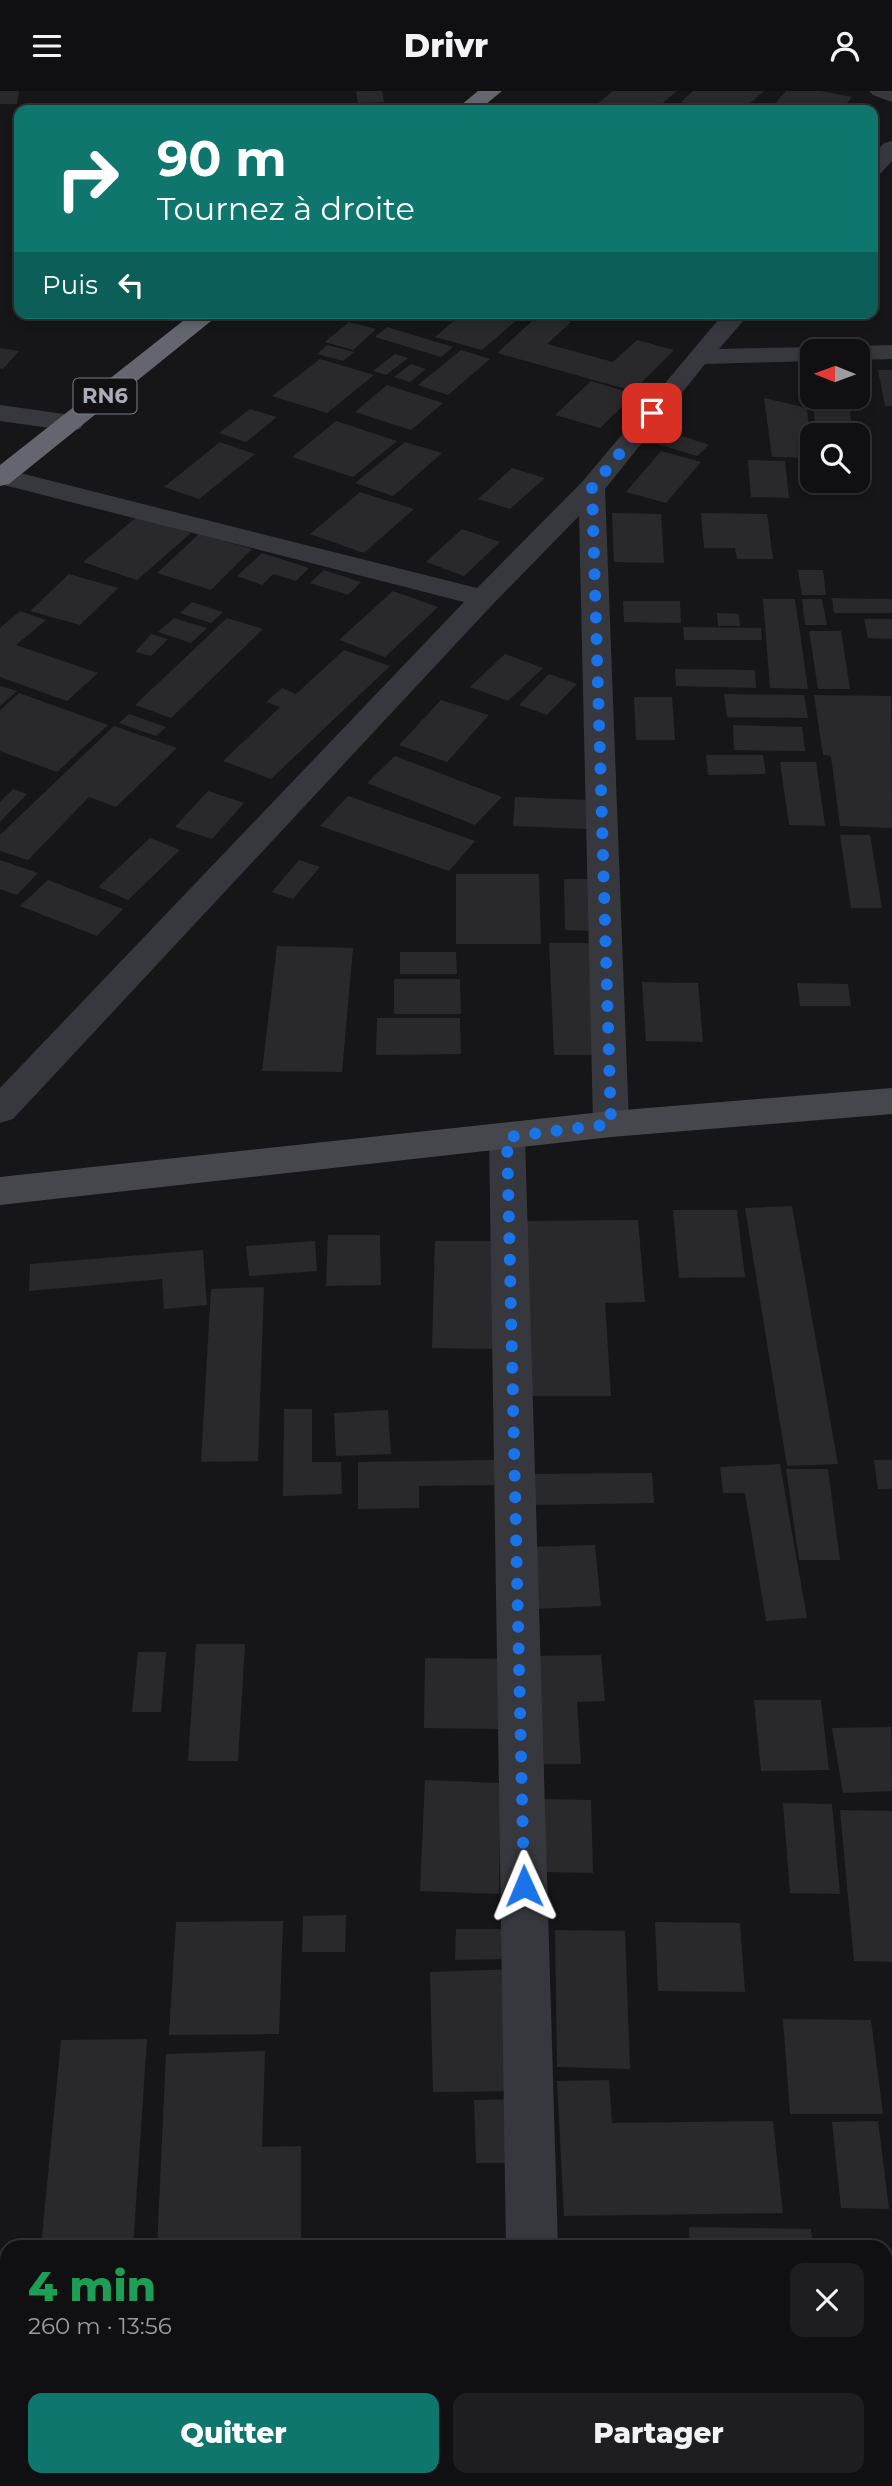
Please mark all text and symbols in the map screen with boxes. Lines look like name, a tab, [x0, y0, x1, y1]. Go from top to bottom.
text: Drivr	[404, 26, 488, 65]
icon: menu	[28, 27, 66, 65]
icon: person	[826, 27, 864, 65]
text: 90 m	[157, 129, 287, 188]
icon: right	[42, 133, 133, 224]
text: Tournez à droite	[157, 189, 415, 228]
icon: left	[112, 266, 150, 304]
text: Puis	[42, 269, 98, 301]
north arrow	[800, 339, 870, 409]
map controls	[800, 339, 870, 493]
road number: RN6	[74, 379, 136, 413]
pin	[622, 383, 682, 443]
icon: arrive	[633, 394, 671, 432]
button: search	[800, 423, 870, 493]
position arrow	[487, 1849, 561, 1923]
text: 4 min	[28, 2260, 156, 2312]
button: close	[790, 2263, 864, 2337]
text: 260 m · 13:56	[28, 2312, 172, 2340]
button: Quitter	[28, 2393, 439, 2473]
button: Partager	[453, 2393, 864, 2473]

